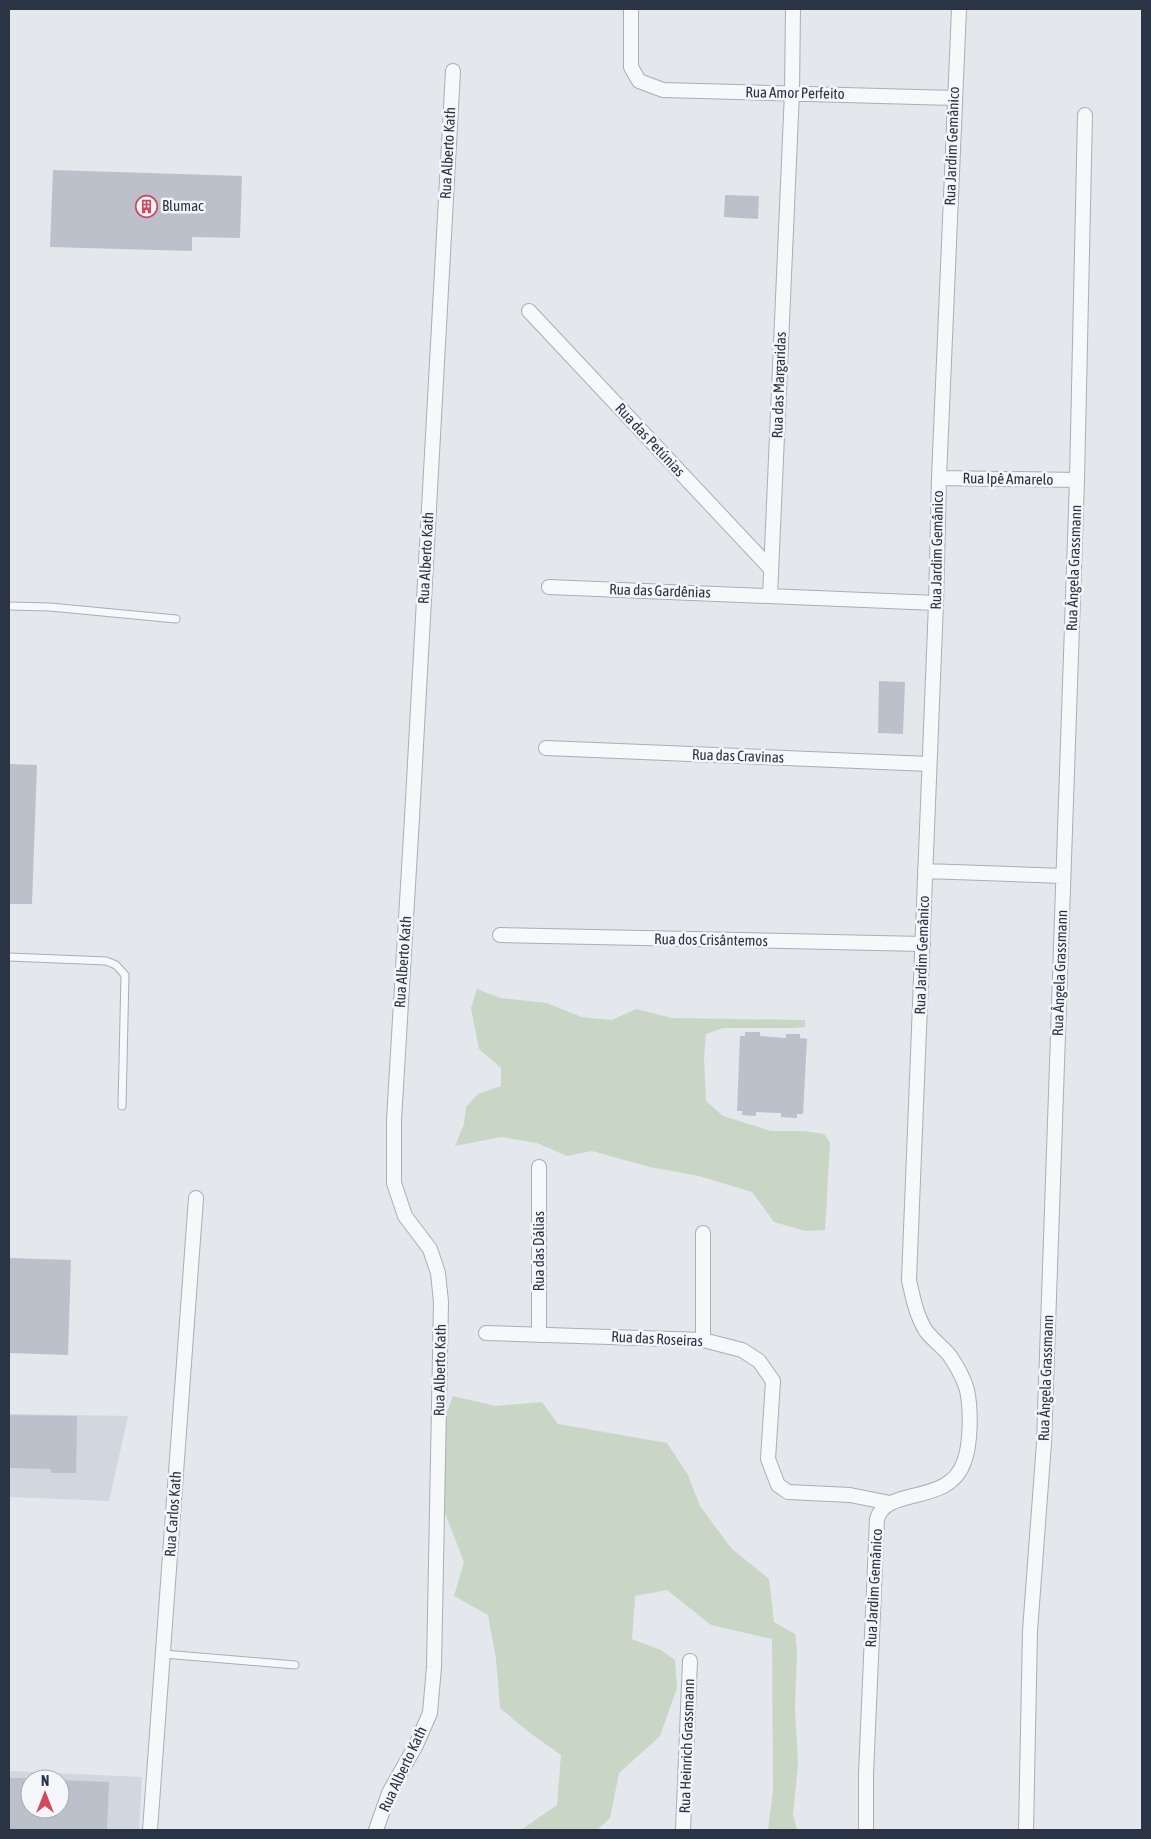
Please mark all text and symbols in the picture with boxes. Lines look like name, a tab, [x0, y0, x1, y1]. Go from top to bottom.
street label: Rua Amor Perfeito	[745, 83, 845, 102]
street label: Rua Jardim Gemânico	[941, 86, 962, 206]
street label: Rua Alberto Kath	[437, 106, 458, 199]
building icon: Blumac	[134, 194, 158, 218]
place label: Blumac	[162, 197, 204, 214]
street label: Rua das Margaridas	[768, 331, 789, 439]
street label: Rua das Petúnias	[612, 400, 689, 480]
street label: Rua Ipê Amarelo	[962, 469, 1054, 488]
street label: Rua Jardim Gemânico	[927, 490, 946, 610]
street label: Rua Ângela Grassmann	[1063, 505, 1084, 631]
street label: Rua Alberto Kath	[415, 511, 436, 604]
street label: Rua das Gardênias	[609, 580, 711, 601]
street label: Rua das Cravinas	[692, 745, 784, 766]
street label: Rua Jardim Gemânico	[911, 895, 932, 1015]
street label: Rua Ângela Grassmann	[1049, 910, 1070, 1036]
street label: Rua Alberto Kath	[391, 915, 414, 1009]
street label: Rua dos Crisântemos	[654, 930, 768, 949]
street label: Rua das Dálias	[530, 1211, 547, 1291]
street label: Rua Ângela Grassmann	[1035, 1315, 1056, 1441]
street label: Rua Alberto Kath	[430, 1324, 449, 1416]
street label: Rua das Roseiras	[611, 1328, 703, 1349]
street label: Rua Carlos Kath	[161, 1471, 184, 1557]
street label: Rua Jardim Gemânico	[862, 1528, 885, 1648]
street label: Rua Heinrich Grassmann	[676, 1678, 697, 1814]
street label: Rua Alberto Kath	[375, 1723, 430, 1814]
north arrow	[20, 1769, 70, 1819]
text: N	[41, 1773, 49, 1789]

